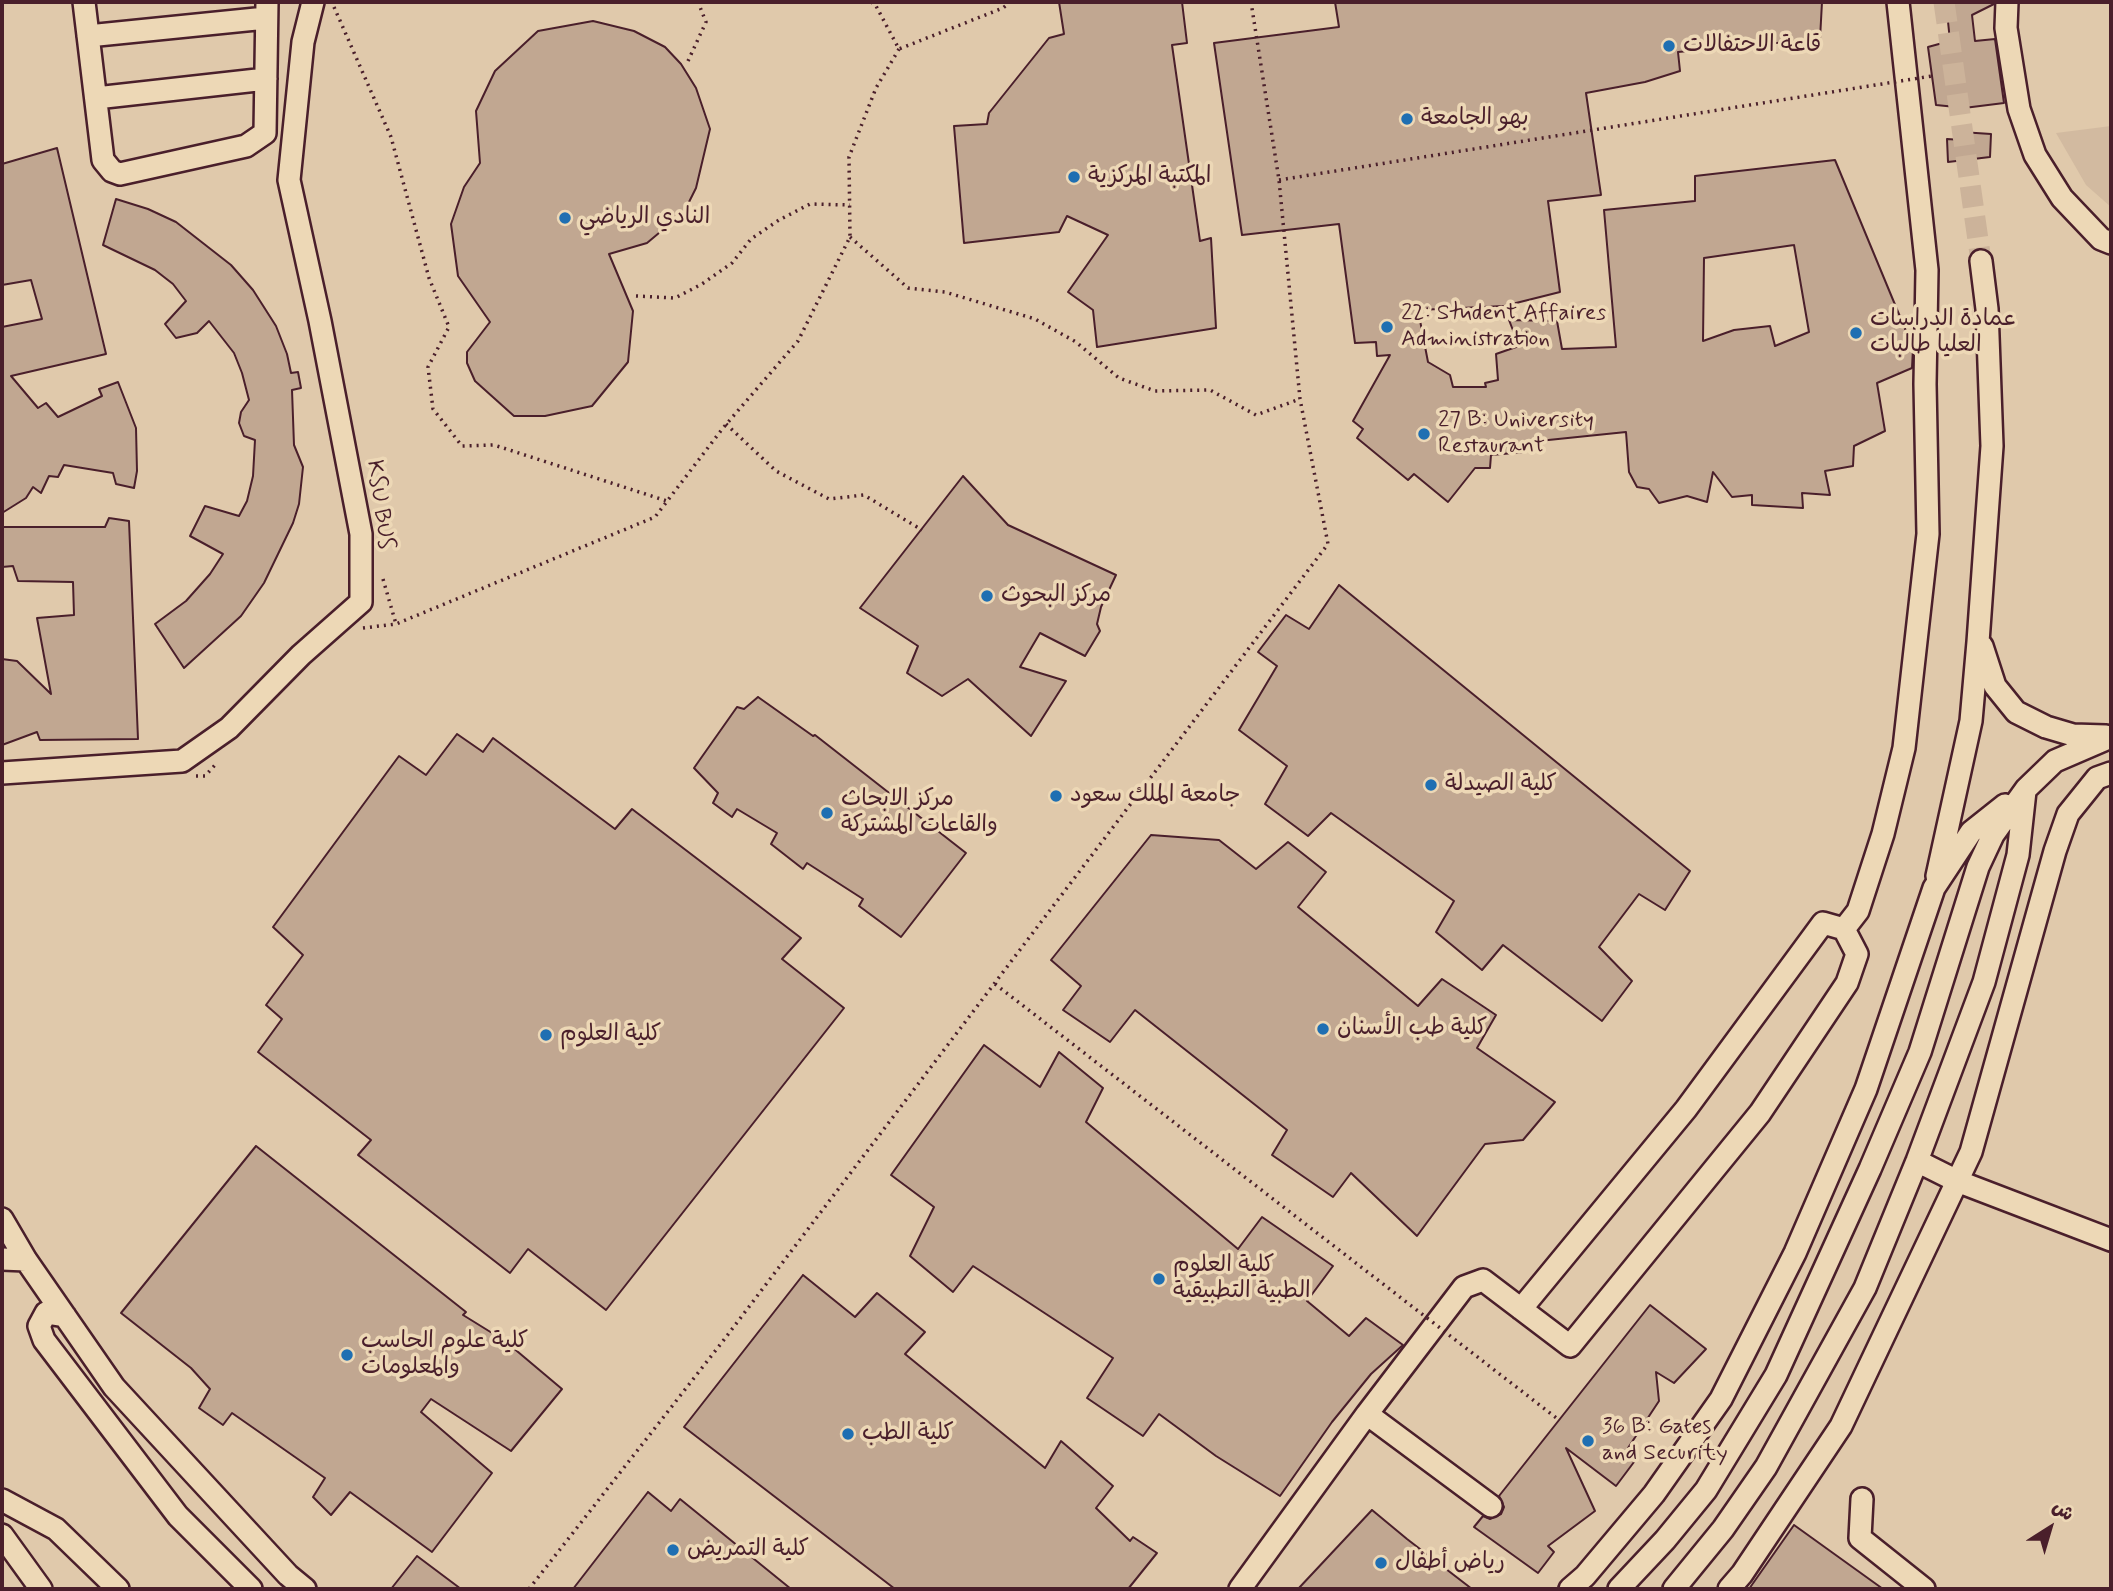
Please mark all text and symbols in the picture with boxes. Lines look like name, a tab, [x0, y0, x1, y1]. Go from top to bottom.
place label: قاعة الاحتفالات	[1683, 32, 1821, 60]
marker: قاعة الاحتفالات	[1661, 38, 1677, 54]
place label: بهو الجامعة	[1421, 105, 1529, 133]
marker: بهو الجامعة	[1399, 111, 1415, 127]
place label: المكتبة المركزية	[1088, 163, 1212, 191]
marker: المكتبة المركزية	[1066, 169, 1082, 185]
place label: النادي الرياضي	[579, 204, 710, 232]
marker: النادي الرياضي	[557, 210, 573, 226]
place label: 22: Student Affaires Administration	[1401, 300, 1606, 354]
place label: عمادة الدراسات العليا طالبات	[1870, 306, 2017, 360]
marker: 22: Student Affaires Administration	[1379, 319, 1395, 335]
marker: عمادة الدراسات العليا طالبات	[1848, 325, 1864, 341]
place label: 27 B: University Restaurant	[1438, 407, 1594, 461]
marker: 27 B: University Restaurant	[1416, 426, 1432, 442]
street label: KSU BUS	[359, 458, 399, 552]
place label: مركز البحوث	[1001, 582, 1111, 610]
marker: مركز البحوث	[979, 588, 995, 604]
place label: كلية الصيدلة	[1445, 771, 1557, 799]
marker: كلية الصيدلة	[1423, 777, 1439, 793]
place label: جامعة الملك سعود	[1070, 782, 1240, 810]
place label: مركز الابحاث والقاعات المشتركة	[841, 786, 998, 840]
marker: جامعة الملك سعود	[1048, 788, 1064, 804]
marker: مركز الابحاث والقاعات المشتركة	[819, 805, 835, 821]
place label: كلية طب الأسنان	[1337, 1015, 1487, 1043]
place label: كلية العلوم	[560, 1021, 661, 1049]
marker: كلية طب الأسنان	[1315, 1021, 1331, 1037]
marker: كلية العلوم	[538, 1027, 554, 1043]
place label: كلية العلوم الطبية التطبيقية	[1173, 1252, 1311, 1306]
marker: كلية العلوم الطبية التطبيقية	[1151, 1271, 1167, 1287]
place label: كلية علوم الحاسب والمعلومات	[361, 1328, 528, 1382]
marker: كلية علوم الحاسب والمعلومات	[339, 1347, 355, 1363]
place label: 36 B: Gates and Security	[1602, 1414, 1728, 1468]
place label: كلية الطب	[862, 1420, 954, 1448]
marker: كلية الطب	[840, 1426, 856, 1442]
marker: 36 B: Gates and Security	[1580, 1433, 1596, 1449]
north arrow	[2015, 1493, 2085, 1563]
text: ش	[2047, 1495, 2079, 1527]
place label: كلية التمريض	[687, 1536, 809, 1564]
marker: كلية التمريض	[665, 1542, 681, 1558]
place label: رياض أطفال	[1395, 1549, 1505, 1577]
marker: رياض أطفال	[1373, 1555, 1389, 1571]

